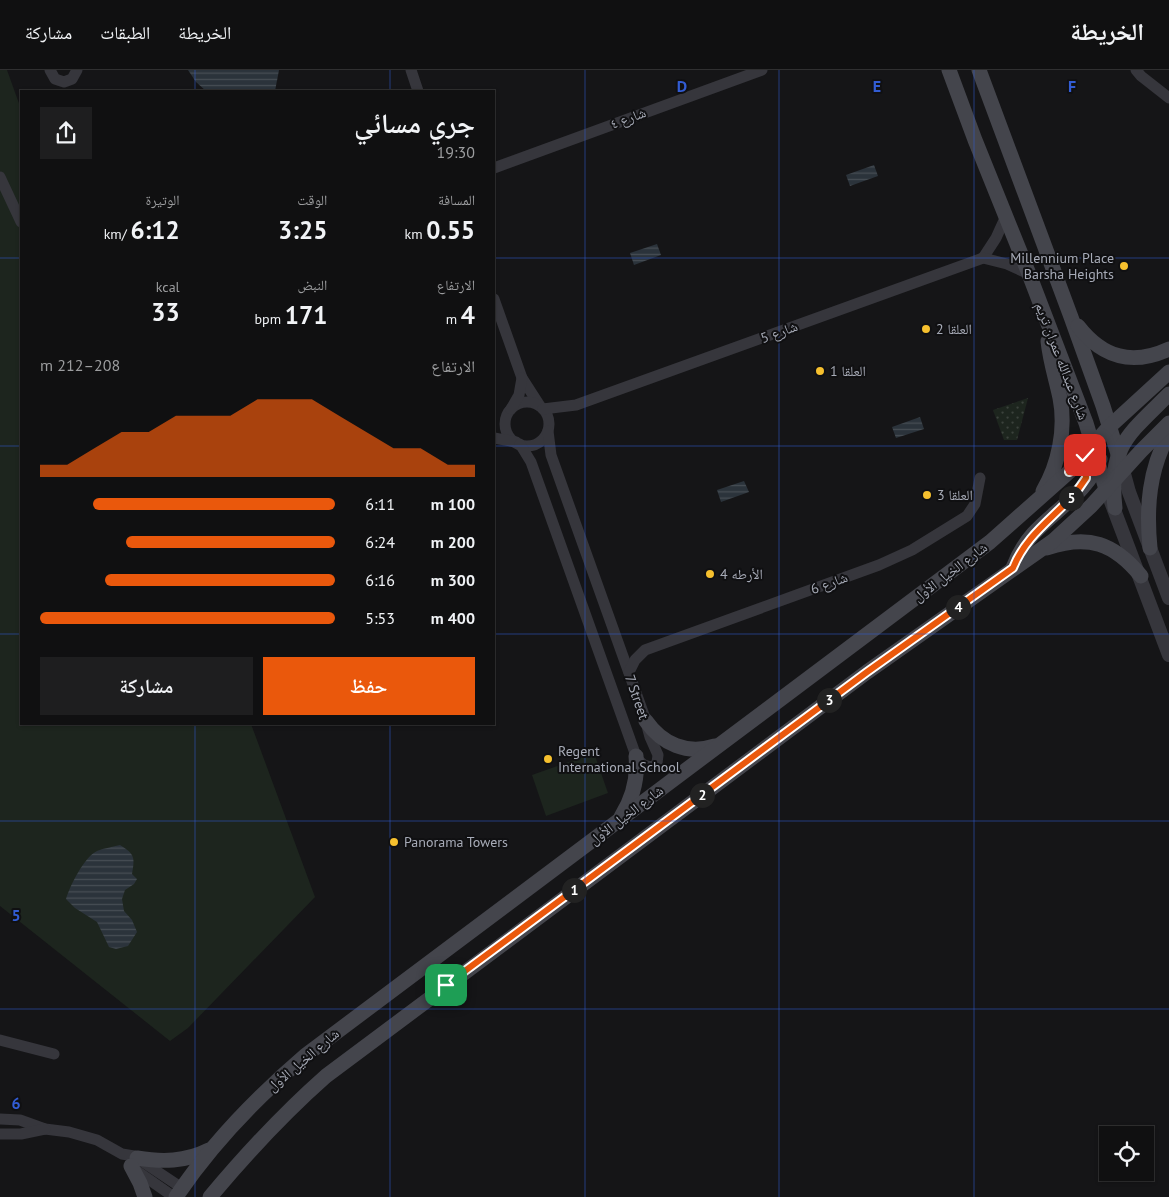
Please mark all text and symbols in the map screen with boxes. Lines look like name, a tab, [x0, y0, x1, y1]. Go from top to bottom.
text: الخريطة	[1070, 16, 1144, 47]
text: مشاركة	[25, 21, 72, 44]
text: الطبقات	[100, 21, 150, 44]
text: الخريطة	[178, 21, 231, 44]
text: D	[677, 76, 687, 96]
text: E	[873, 76, 881, 96]
text: F	[1068, 76, 1076, 96]
street label: شارع ٤	[608, 103, 649, 134]
text: جري مسائي	[354, 104, 475, 141]
button: share	[40, 107, 92, 159]
text: 19:30	[437, 142, 475, 162]
text: الوتيرة	[146, 191, 180, 209]
text: الوقت	[297, 191, 327, 209]
text: المسافة	[438, 191, 475, 209]
text: 6:12	[130, 214, 180, 246]
text: 3:25	[278, 214, 327, 246]
text: 0.55	[426, 214, 475, 246]
text: /km	[104, 225, 130, 243]
text: km	[404, 225, 426, 243]
place label: Millennium Place Barsha Heights	[1010, 249, 1114, 283]
marker: Millennium Place Barsha Heights	[1118, 260, 1130, 272]
text: النبض	[297, 276, 327, 294]
text: الارتفاع	[437, 276, 475, 294]
text: kcal	[156, 278, 180, 296]
text: 33	[151, 296, 180, 328]
text: 171	[285, 299, 327, 331]
text: 4	[461, 299, 475, 331]
street label: شارع عبدالله عمران تريم	[1030, 300, 1093, 423]
text: bpm	[255, 310, 285, 328]
text: m	[446, 310, 461, 328]
street label: شارع 5	[758, 317, 800, 348]
place label: العلقا 2	[936, 320, 972, 338]
marker: العلقا 2	[920, 323, 932, 335]
text: 208–212 m	[40, 355, 120, 375]
text: الارتفاع	[431, 356, 475, 376]
place label: العلقا 1	[830, 362, 866, 380]
marker: العلقا 1	[814, 365, 826, 377]
pin	[1064, 434, 1106, 476]
icon: check	[1071, 441, 1099, 469]
place label: العلقا 3	[937, 486, 973, 504]
pin: 5	[1058, 486, 1084, 510]
marker: العلقا 3	[921, 489, 933, 501]
text: 5	[1068, 489, 1075, 507]
text: 6:11	[365, 494, 395, 514]
text: 100 m	[431, 494, 475, 514]
text: 6:24	[365, 532, 395, 552]
text: 200 m	[431, 532, 475, 552]
street label: شارع الخيل الأول	[909, 538, 991, 607]
place label: الأرطه 4	[720, 565, 763, 583]
marker: الأرطه 4	[704, 568, 716, 580]
street label: شارع 6	[808, 568, 850, 599]
text: 6:16	[365, 570, 395, 590]
text: 300 m	[431, 570, 475, 590]
pin: 4	[946, 594, 970, 620]
text: 4	[955, 598, 962, 616]
text: 5:53	[365, 608, 395, 628]
text: 400 m	[431, 608, 475, 628]
button: مشاركة	[40, 657, 253, 715]
button: حفظ	[263, 657, 475, 715]
street label: 7 Street	[621, 672, 653, 722]
pin: 3	[816, 688, 842, 712]
text: 3	[826, 691, 833, 709]
place label: Regent International School	[558, 742, 680, 776]
marker: Regent International School	[542, 753, 554, 765]
street label: شارع الخيل الأول	[585, 781, 667, 850]
pin: 2	[690, 782, 714, 808]
text: 2	[699, 786, 706, 804]
place label: Panorama Towers	[404, 833, 508, 851]
marker: Panorama Towers	[388, 836, 400, 848]
pin: 1	[562, 878, 586, 902]
text: 1	[571, 881, 578, 899]
text: 5	[11, 905, 21, 925]
pin	[425, 964, 467, 1006]
icon: arrive	[432, 971, 460, 999]
street label: شارع الخيل الأول	[263, 1025, 343, 1096]
text: 6	[11, 1093, 21, 1113]
map controls	[1099, 1126, 1154, 1181]
button: locate	[1099, 1126, 1154, 1181]

